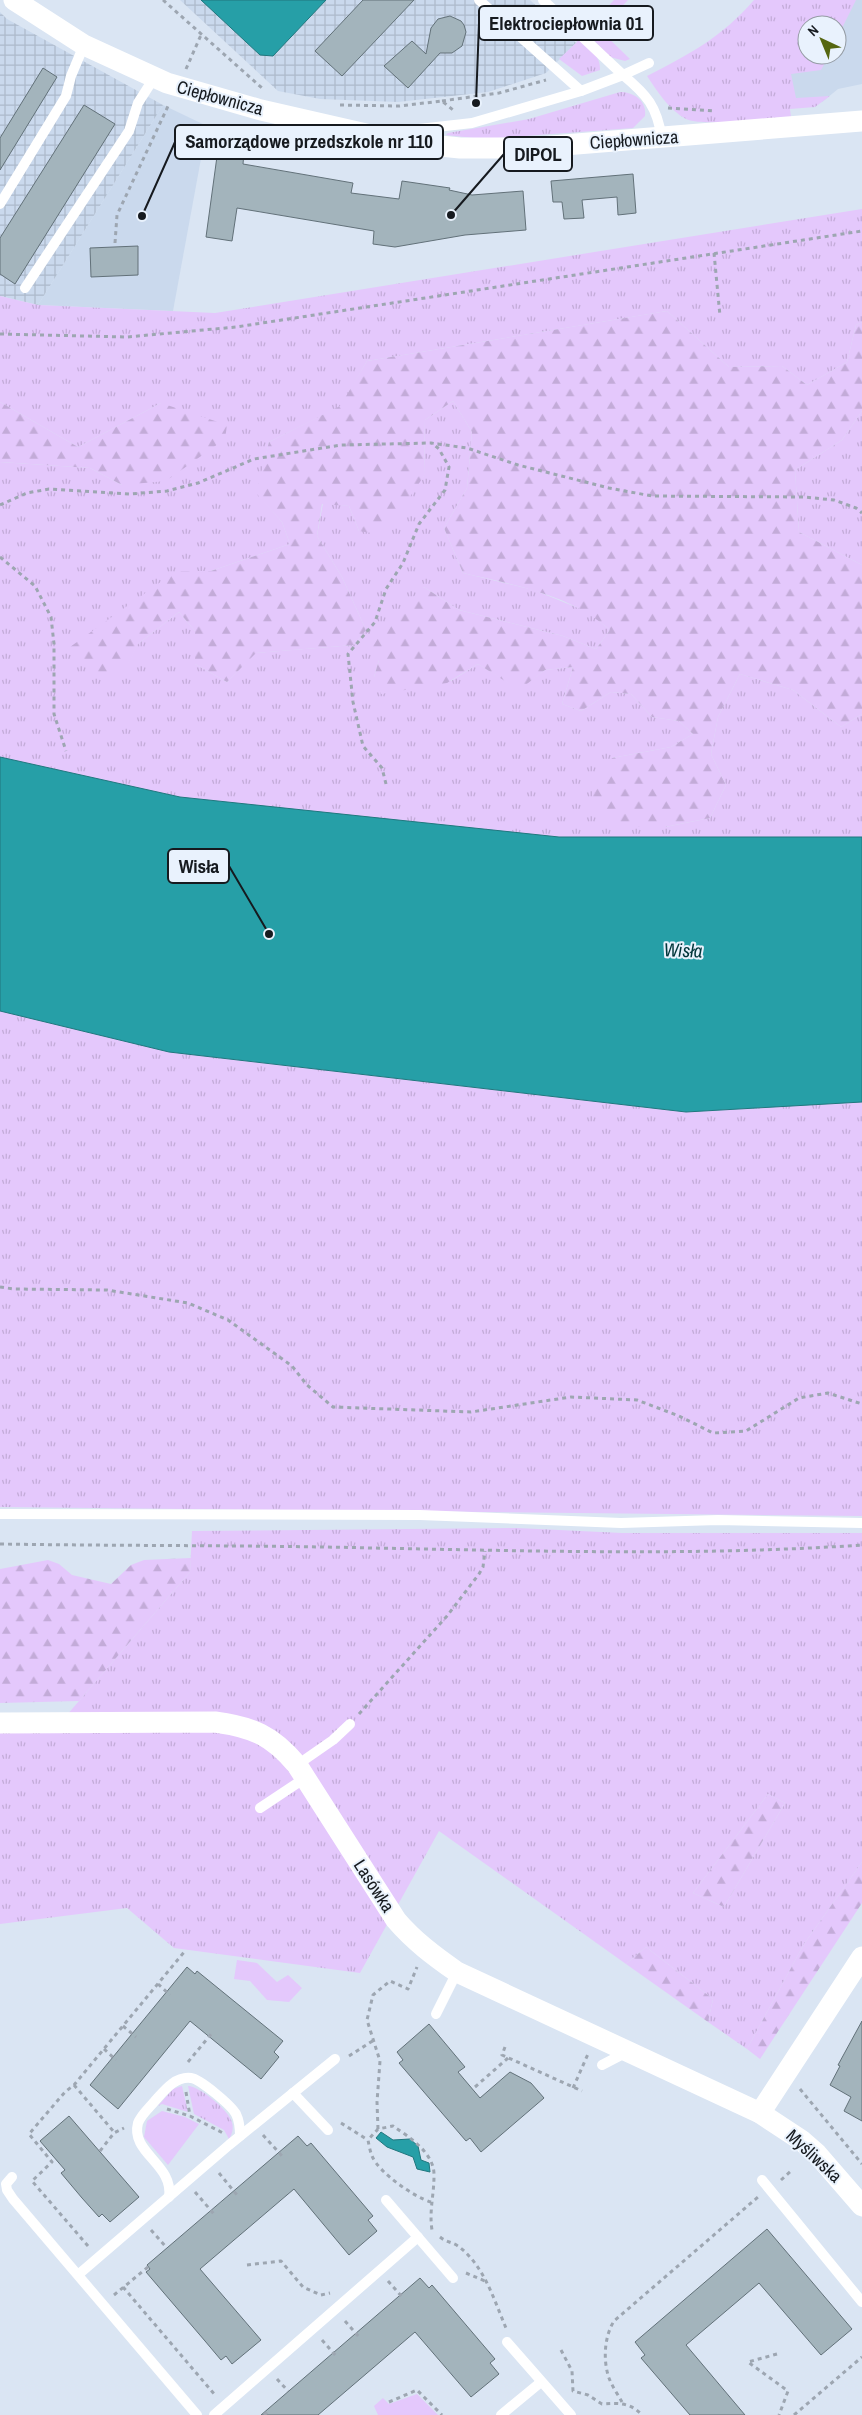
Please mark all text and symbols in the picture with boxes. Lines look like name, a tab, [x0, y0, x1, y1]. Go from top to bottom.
callout: Elektrociepłownia 01	[479, 6, 653, 40]
text: Elektrociepłownia 01	[489, 10, 643, 36]
north arrow	[797, 15, 847, 65]
text: N	[804, 21, 822, 40]
street label: Ciepłownicza	[174, 74, 266, 121]
street label: Ciepłownicza	[589, 124, 679, 155]
callout: Samorządowe przedszkole nr 110	[175, 125, 443, 159]
text: Samorządowe przedszkole nr 110	[185, 128, 433, 154]
callout: DIPOL	[504, 137, 572, 171]
text: DIPOL	[514, 141, 562, 167]
callout: Wisła	[168, 849, 229, 883]
text: Wisła	[179, 853, 220, 879]
water label: Wisła	[663, 936, 703, 964]
street label: Lasówka	[348, 1854, 401, 1917]
street label: Myśliwska	[781, 2123, 848, 2188]

